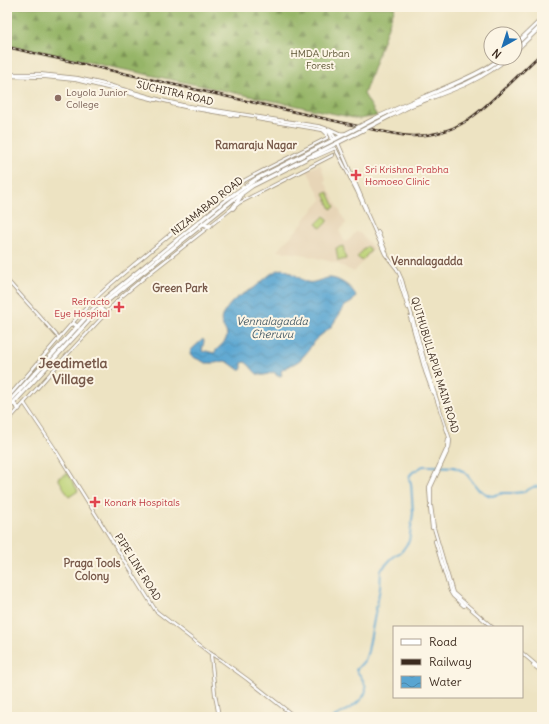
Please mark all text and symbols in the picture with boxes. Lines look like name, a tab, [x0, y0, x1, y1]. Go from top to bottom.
north arrow	[483, 26, 523, 66]
text: N	[489, 46, 504, 62]
park label: HMDA Urban Forest	[290, 47, 350, 72]
street label: SUCHITRA ROAD	[135, 78, 215, 108]
place label: Loyola Junior College	[66, 86, 127, 111]
marker: Loyola Junior College	[53, 93, 63, 103]
district label: Ramaraju Nagar	[215, 138, 297, 153]
place label: Sri Krishna Prabha Homoeo Clinic	[365, 163, 449, 188]
marker: Sri Krishna Prabha Homoeo Clinic	[350, 169, 362, 181]
street label: NIZAMABAD ROAD	[168, 174, 246, 238]
district label: Vennalagadda	[391, 254, 464, 269]
district label: Green Park	[152, 281, 208, 295]
place label: Refracto Eye Hospital	[54, 295, 110, 320]
street label: QUTHUBULLAPUR MAIN ROAD	[408, 295, 462, 435]
marker: Refracto Eye Hospital	[113, 301, 125, 313]
water label: Vennalagadda Cheruvu	[236, 314, 309, 341]
district label: Jeedimetla Village	[38, 354, 108, 388]
marker: Konark Hospitals	[89, 496, 101, 508]
place label: Konark Hospitals	[104, 496, 180, 509]
street label: PIPE LINE ROAD	[112, 531, 164, 603]
district label: Praga Tools Colony	[63, 556, 121, 584]
legend	[393, 626, 523, 698]
text: Road	[429, 634, 457, 649]
text: Railway	[429, 654, 472, 669]
text: Water	[429, 674, 462, 689]

